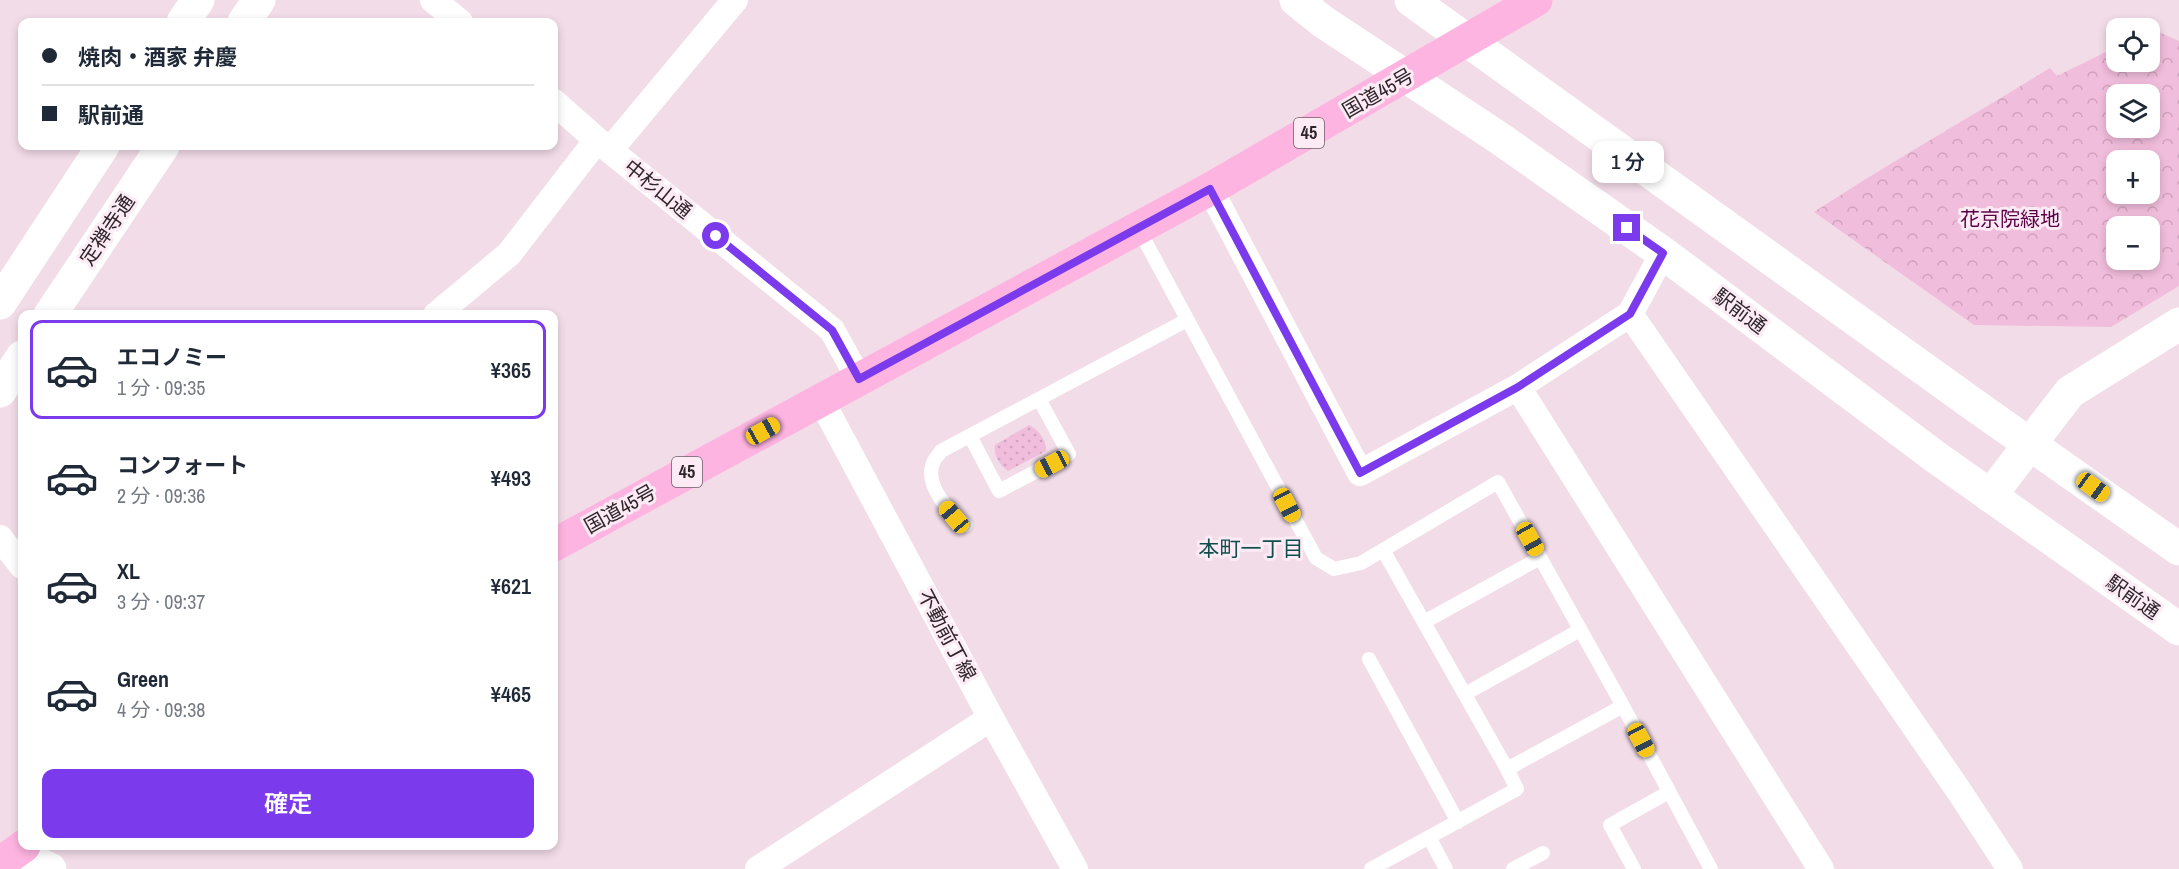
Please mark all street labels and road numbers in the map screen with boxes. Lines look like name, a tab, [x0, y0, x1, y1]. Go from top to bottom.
street label: 国道45号	[1337, 61, 1418, 124]
road number: 45	[1294, 118, 1324, 148]
street label: 中杉山通	[619, 153, 698, 224]
street label: 定禅寺通	[73, 189, 140, 270]
street label: 駅前通	[1708, 282, 1772, 339]
road number: 45	[672, 457, 702, 487]
street label: 国道45号	[579, 478, 661, 539]
street label: 駅前通	[2101, 568, 2166, 625]
street label: 不動前丁線	[912, 584, 983, 685]

